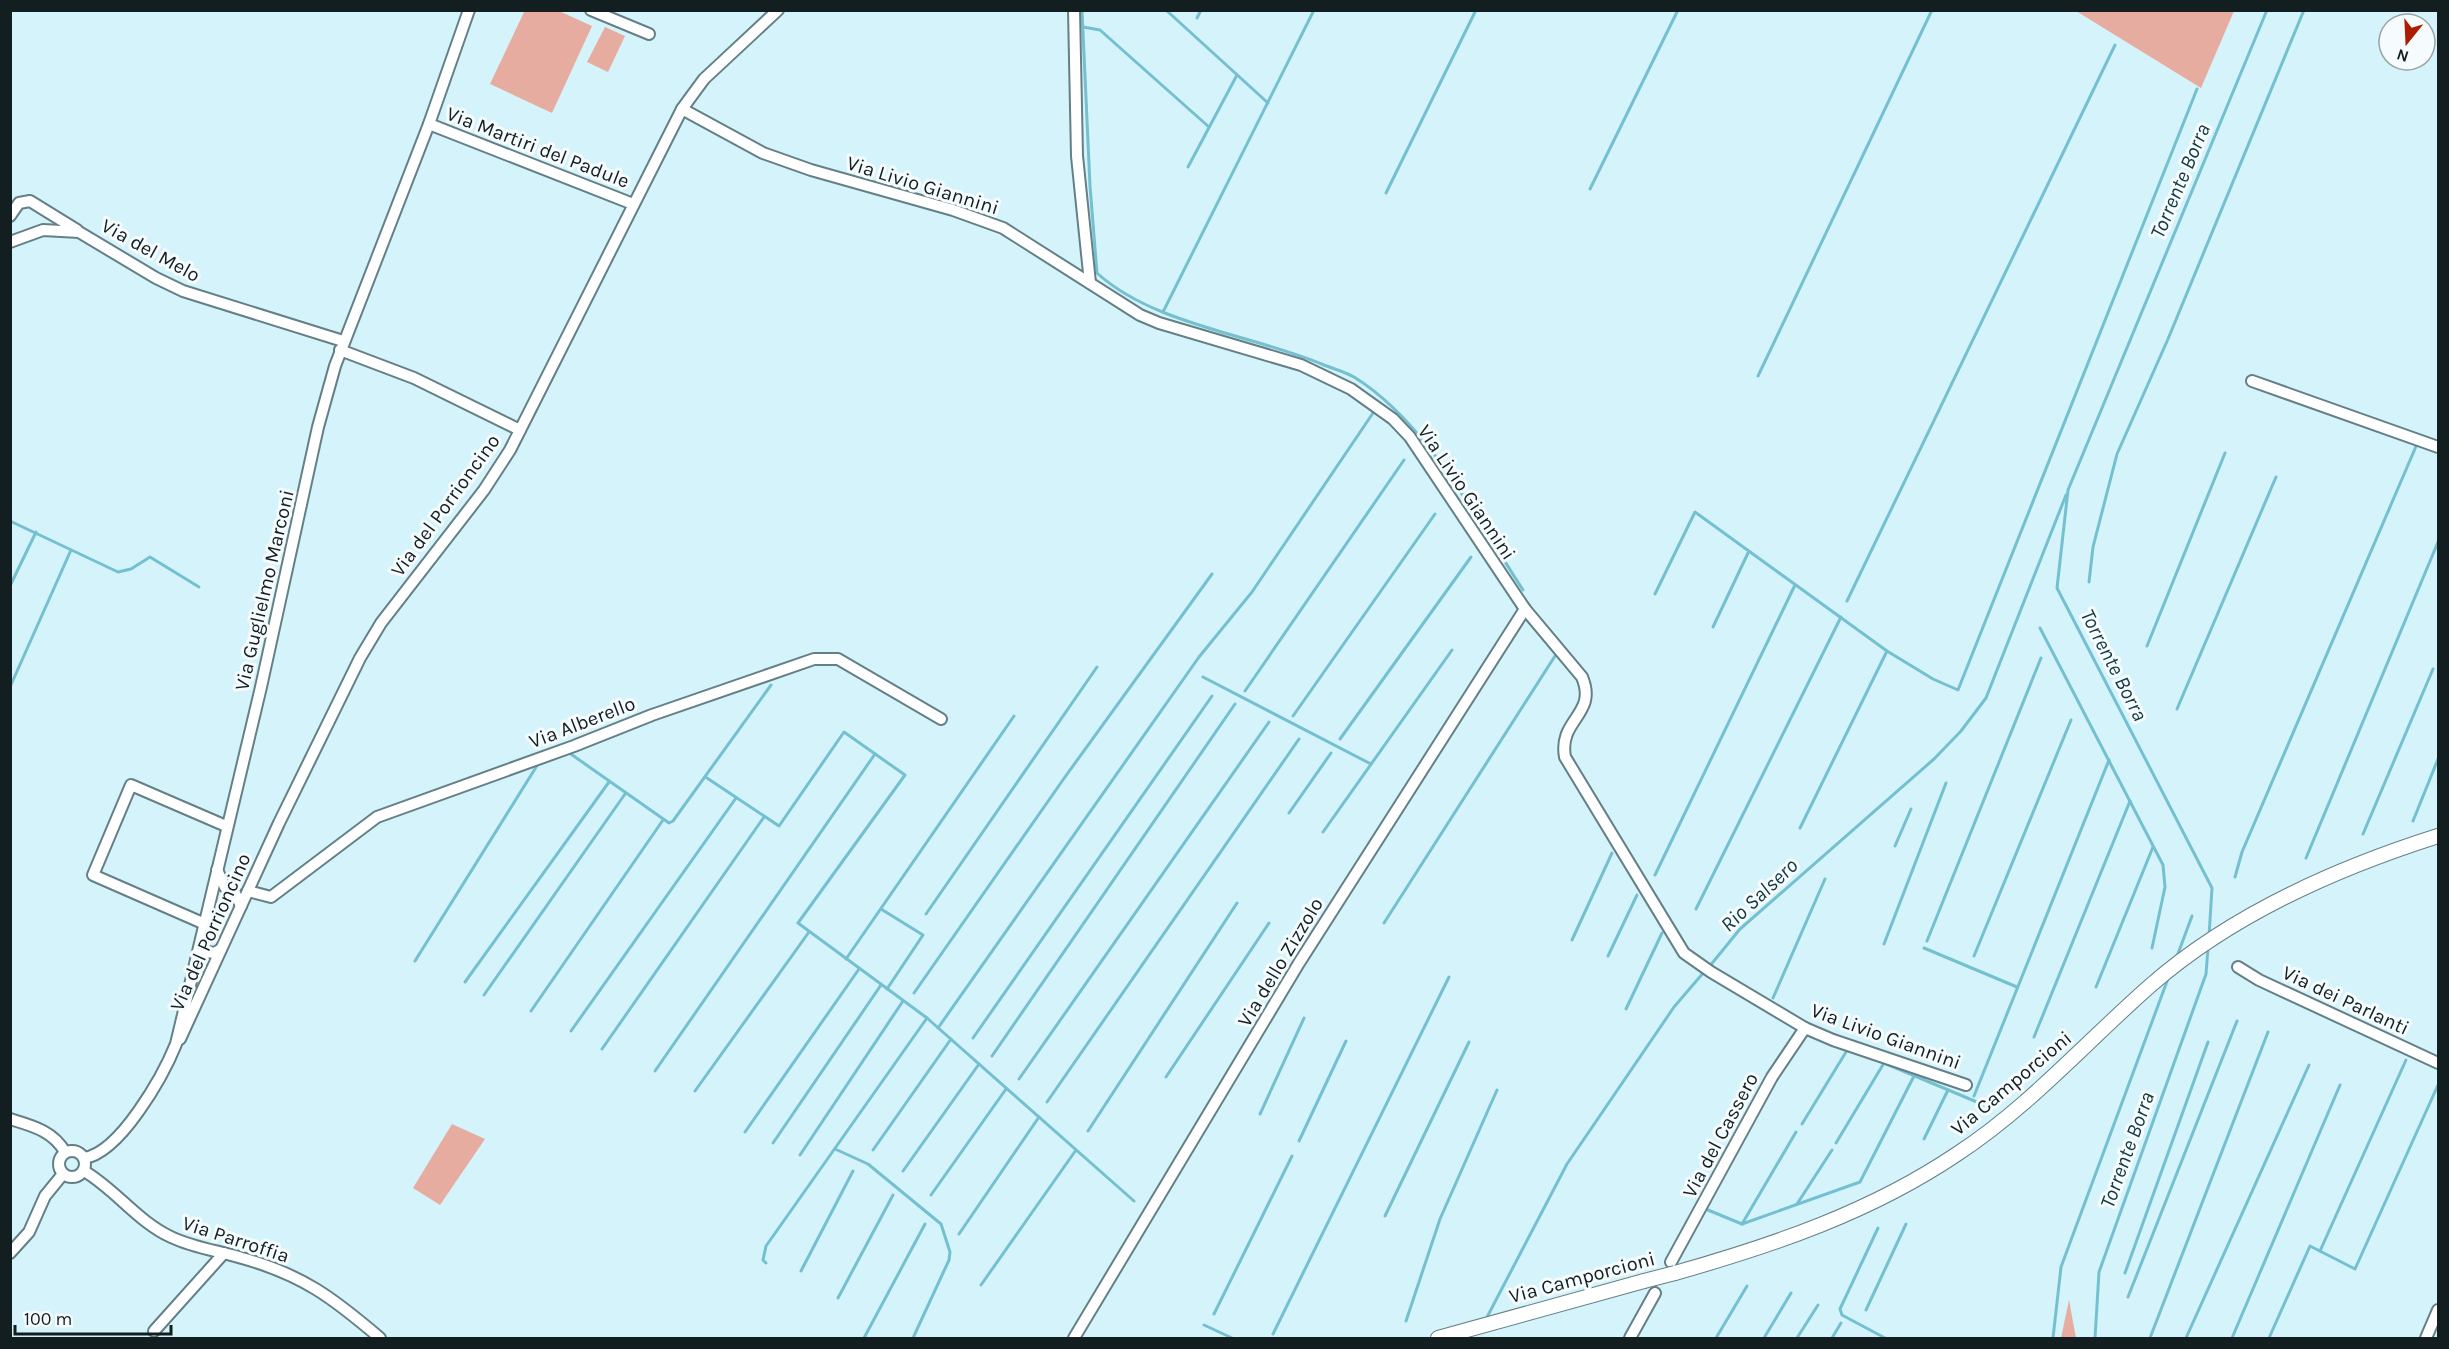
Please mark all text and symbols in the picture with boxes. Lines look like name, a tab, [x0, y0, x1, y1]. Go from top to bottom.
north arrow	[2377, 12, 2437, 72]
text: N	[2394, 45, 2411, 67]
street label: Via Martiri del Padule	[443, 102, 632, 193]
water label: Torrente Borra	[2145, 120, 2215, 242]
street label: Via Livio Giannini	[844, 151, 1002, 220]
street label: Via del Melo	[97, 214, 204, 287]
street label: Via Livio Giannini	[1413, 420, 1520, 564]
street label: Via del Porrioncino	[386, 430, 505, 581]
street label: Via Guglielmo Marconi	[230, 487, 299, 693]
water label: Torrente Borra	[2076, 605, 2152, 725]
street label: Via Alberello	[526, 692, 638, 753]
street label: Via del Porrioncino	[165, 850, 256, 1015]
water label: Rio Salsero	[1716, 853, 1803, 937]
street label: Via dello Zizzolo	[1233, 894, 1328, 1031]
street label: Via dei Parlanti	[2279, 961, 2413, 1040]
street label: Via Livio Giannini	[1808, 999, 1964, 1074]
street label: Via Camporcioni	[1946, 1026, 2076, 1140]
street label: Via del Cassero	[1678, 1069, 1763, 1202]
water label: Torrente Borra	[2095, 1088, 2159, 1212]
street label: Via Parroffia	[179, 1211, 292, 1268]
street label: Via Camporcioni	[1507, 1247, 1658, 1308]
scale bar	[15, 1298, 171, 1336]
text: 100 m	[24, 1308, 72, 1330]

